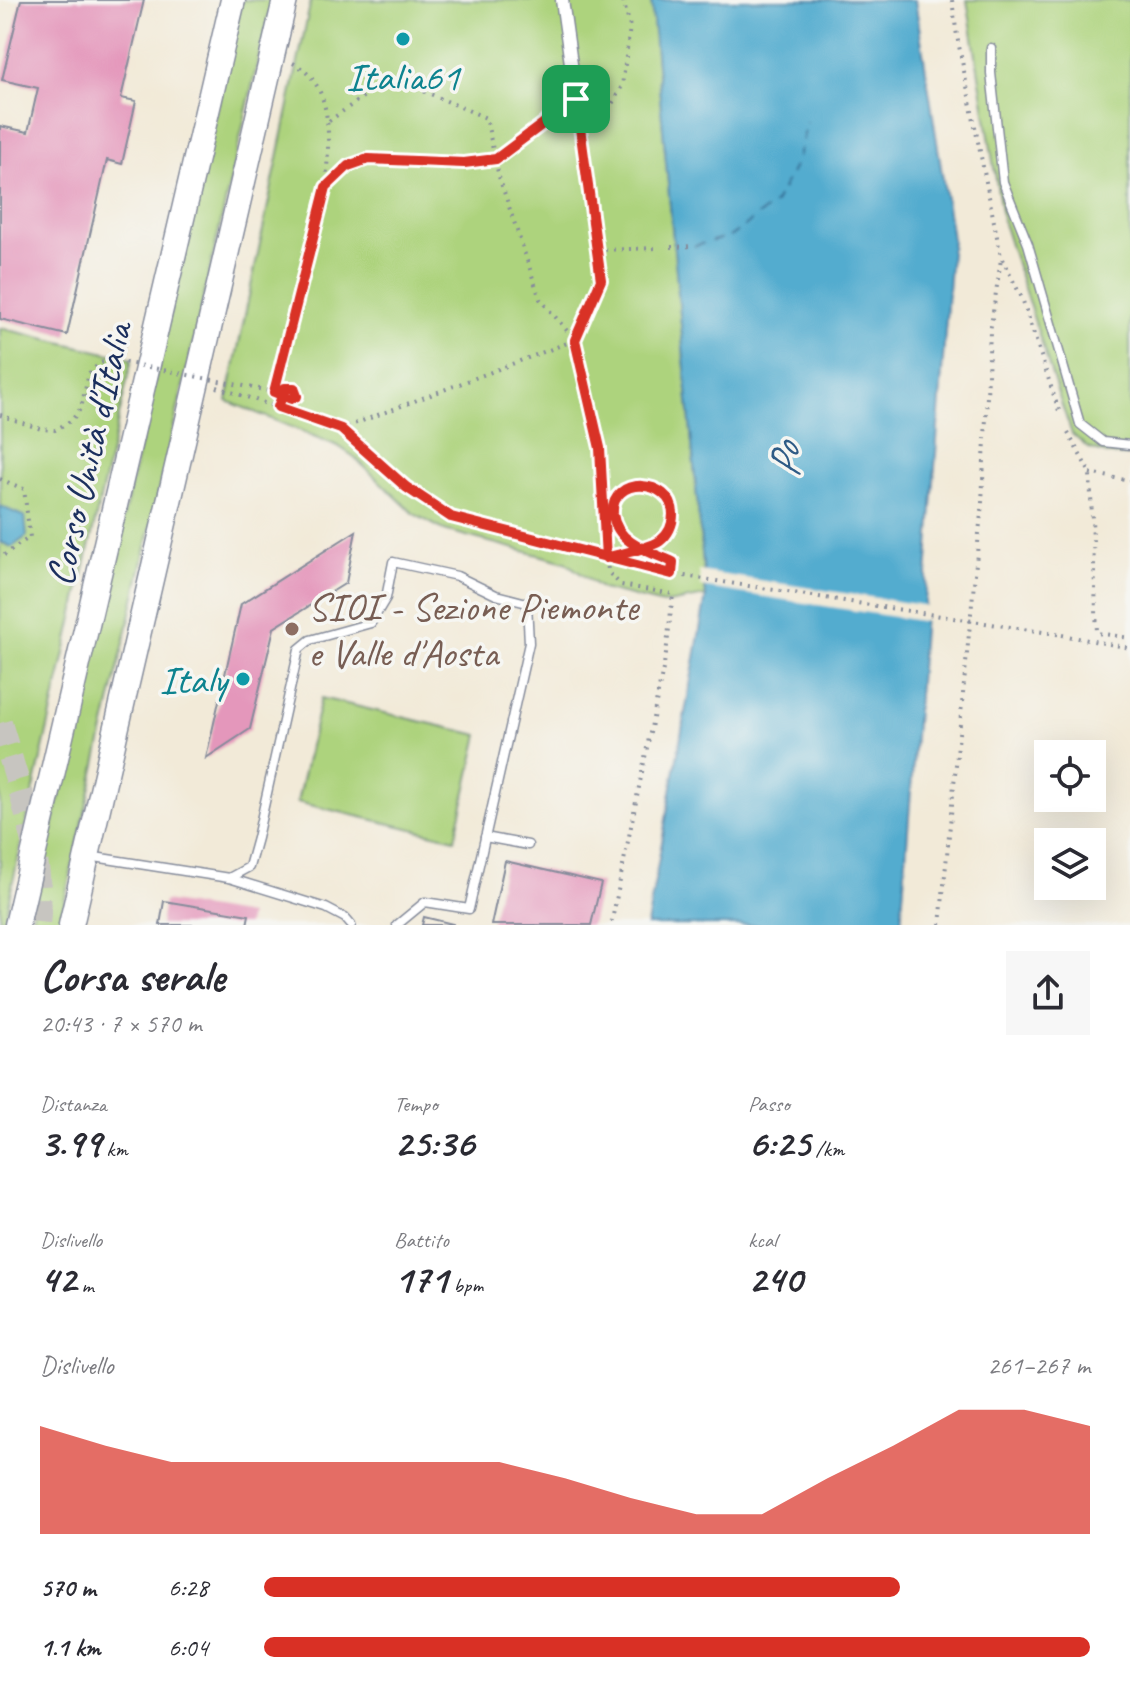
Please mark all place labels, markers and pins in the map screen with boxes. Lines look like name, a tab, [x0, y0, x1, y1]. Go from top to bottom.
marker: Italia61	[394, 30, 412, 48]
place label: Italia61	[346, 52, 462, 102]
pin	[542, 65, 610, 133]
place label: SIOI - Sezione Piemonte e Valle d'Aosta	[308, 582, 641, 678]
marker: SIOI - Sezione Piemonte e Valle d'Aosta	[283, 620, 301, 638]
place label: Italy	[159, 655, 230, 705]
marker: Italy	[234, 670, 252, 688]

